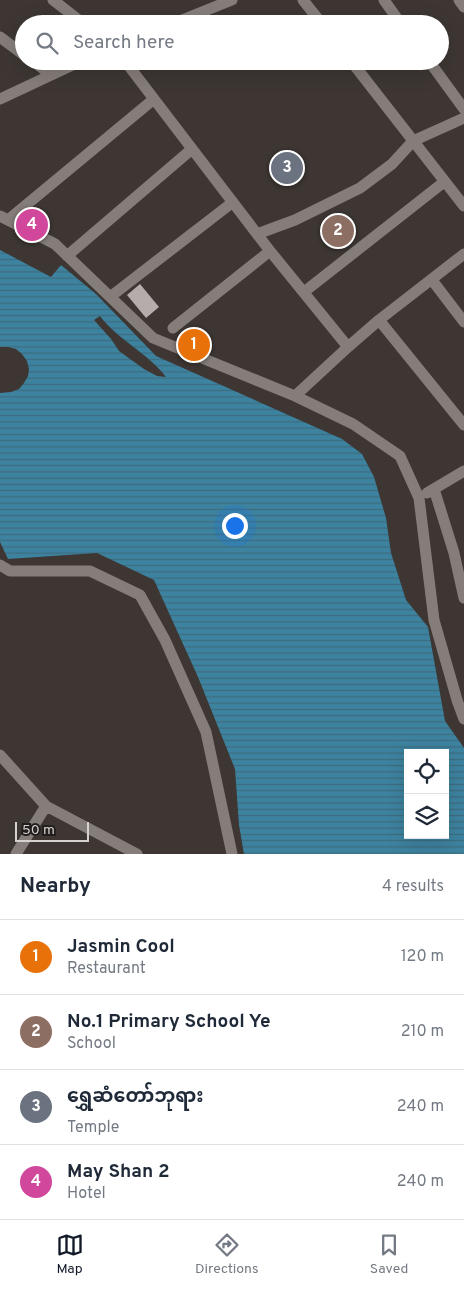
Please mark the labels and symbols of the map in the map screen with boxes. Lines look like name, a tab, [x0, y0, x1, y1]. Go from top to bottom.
pin: 3	[271, 149, 303, 187]
pin: 4	[16, 206, 48, 244]
pin: 2	[322, 212, 354, 250]
pin: 1	[178, 326, 210, 364]
your location	[222, 513, 248, 539]
scale bar	[15, 819, 89, 842]

